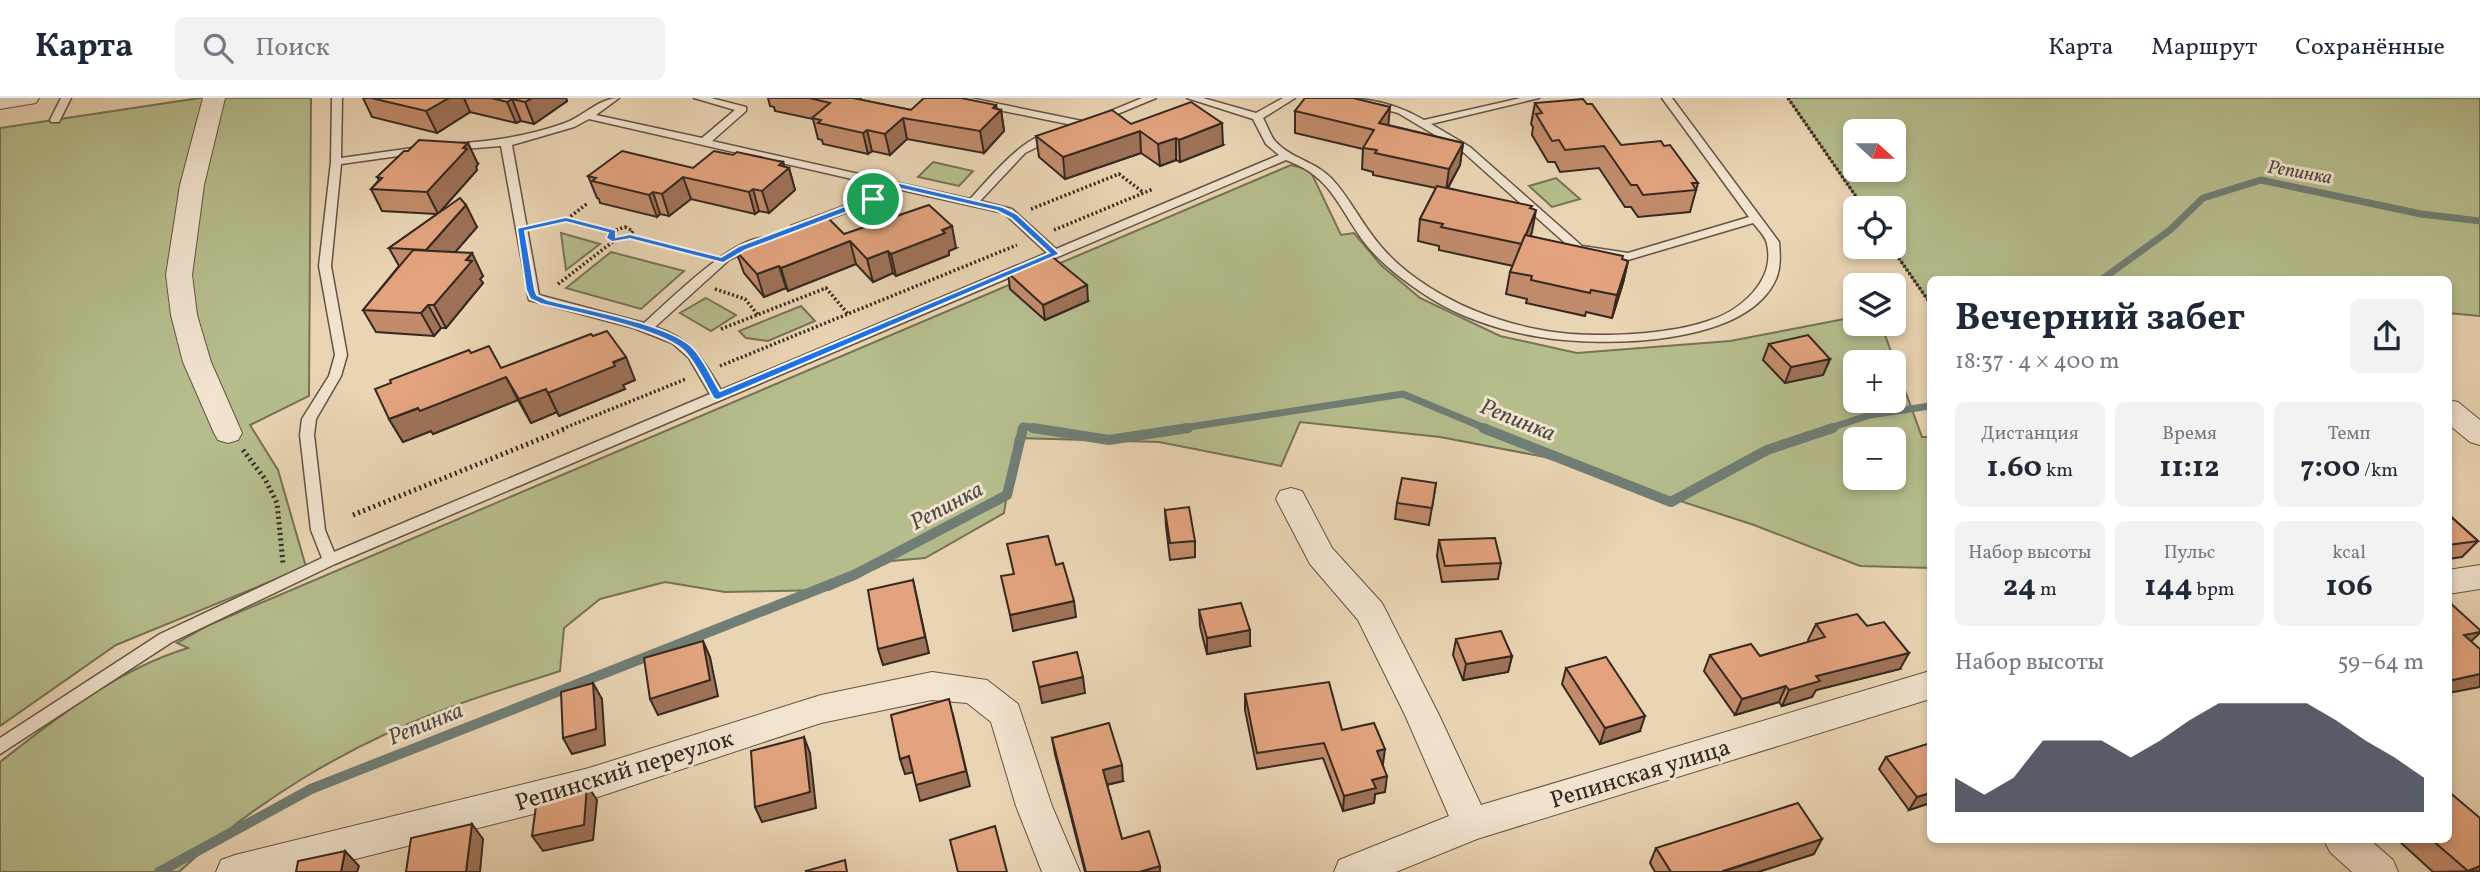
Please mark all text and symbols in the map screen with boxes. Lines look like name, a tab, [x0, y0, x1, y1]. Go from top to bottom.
search box	[175, 17, 665, 80]
text: Карта	[35, 25, 133, 71]
icon: search	[199, 29, 237, 67]
text: Поиск	[255, 30, 330, 66]
text: Карта	[2048, 31, 2113, 65]
text: Маршрут	[2151, 31, 2257, 65]
text: Сохранённые	[2295, 31, 2445, 65]
north arrow	[1843, 119, 1906, 182]
map controls	[1843, 119, 1906, 490]
water label: Репинка	[2265, 155, 2334, 191]
pin	[843, 169, 903, 229]
icon: arrive	[854, 180, 892, 218]
button: locate	[1843, 196, 1906, 259]
button: layers	[1843, 273, 1906, 336]
text: Вечерний забег	[1955, 293, 2245, 346]
button: share	[2350, 299, 2424, 373]
text: 18:37 · 4 × 400 m	[1955, 346, 2120, 378]
button: +	[1843, 350, 1906, 413]
water label: Репинка	[1475, 391, 1560, 450]
text: Дистанция	[1981, 421, 2079, 447]
text: Время	[2162, 421, 2217, 447]
text: Темп	[2328, 421, 2371, 447]
button: −	[1843, 427, 1906, 490]
text: 1.60	[1987, 447, 2042, 489]
text: 11:12	[2159, 447, 2220, 489]
text: 7:00	[2300, 447, 2360, 489]
text: km	[2042, 458, 2073, 484]
text: /km	[2360, 458, 2398, 484]
water label: Репинка	[905, 474, 989, 539]
text: Набор высоты	[1968, 540, 2091, 566]
text: Пульс	[2164, 540, 2215, 566]
text: kcal	[2332, 540, 2366, 566]
text: 24	[2003, 566, 2036, 608]
text: 144	[2144, 566, 2193, 608]
text: 106	[2326, 566, 2373, 608]
text: m	[2036, 577, 2057, 603]
text: bpm	[2193, 577, 2235, 603]
text: Набор высоты	[1955, 647, 2104, 679]
text: 59–64 m	[2337, 647, 2424, 679]
water label: Репинка	[383, 695, 468, 754]
street label: Репинский переулок	[511, 722, 738, 821]
street label: Репинская улица	[1546, 731, 1735, 818]

